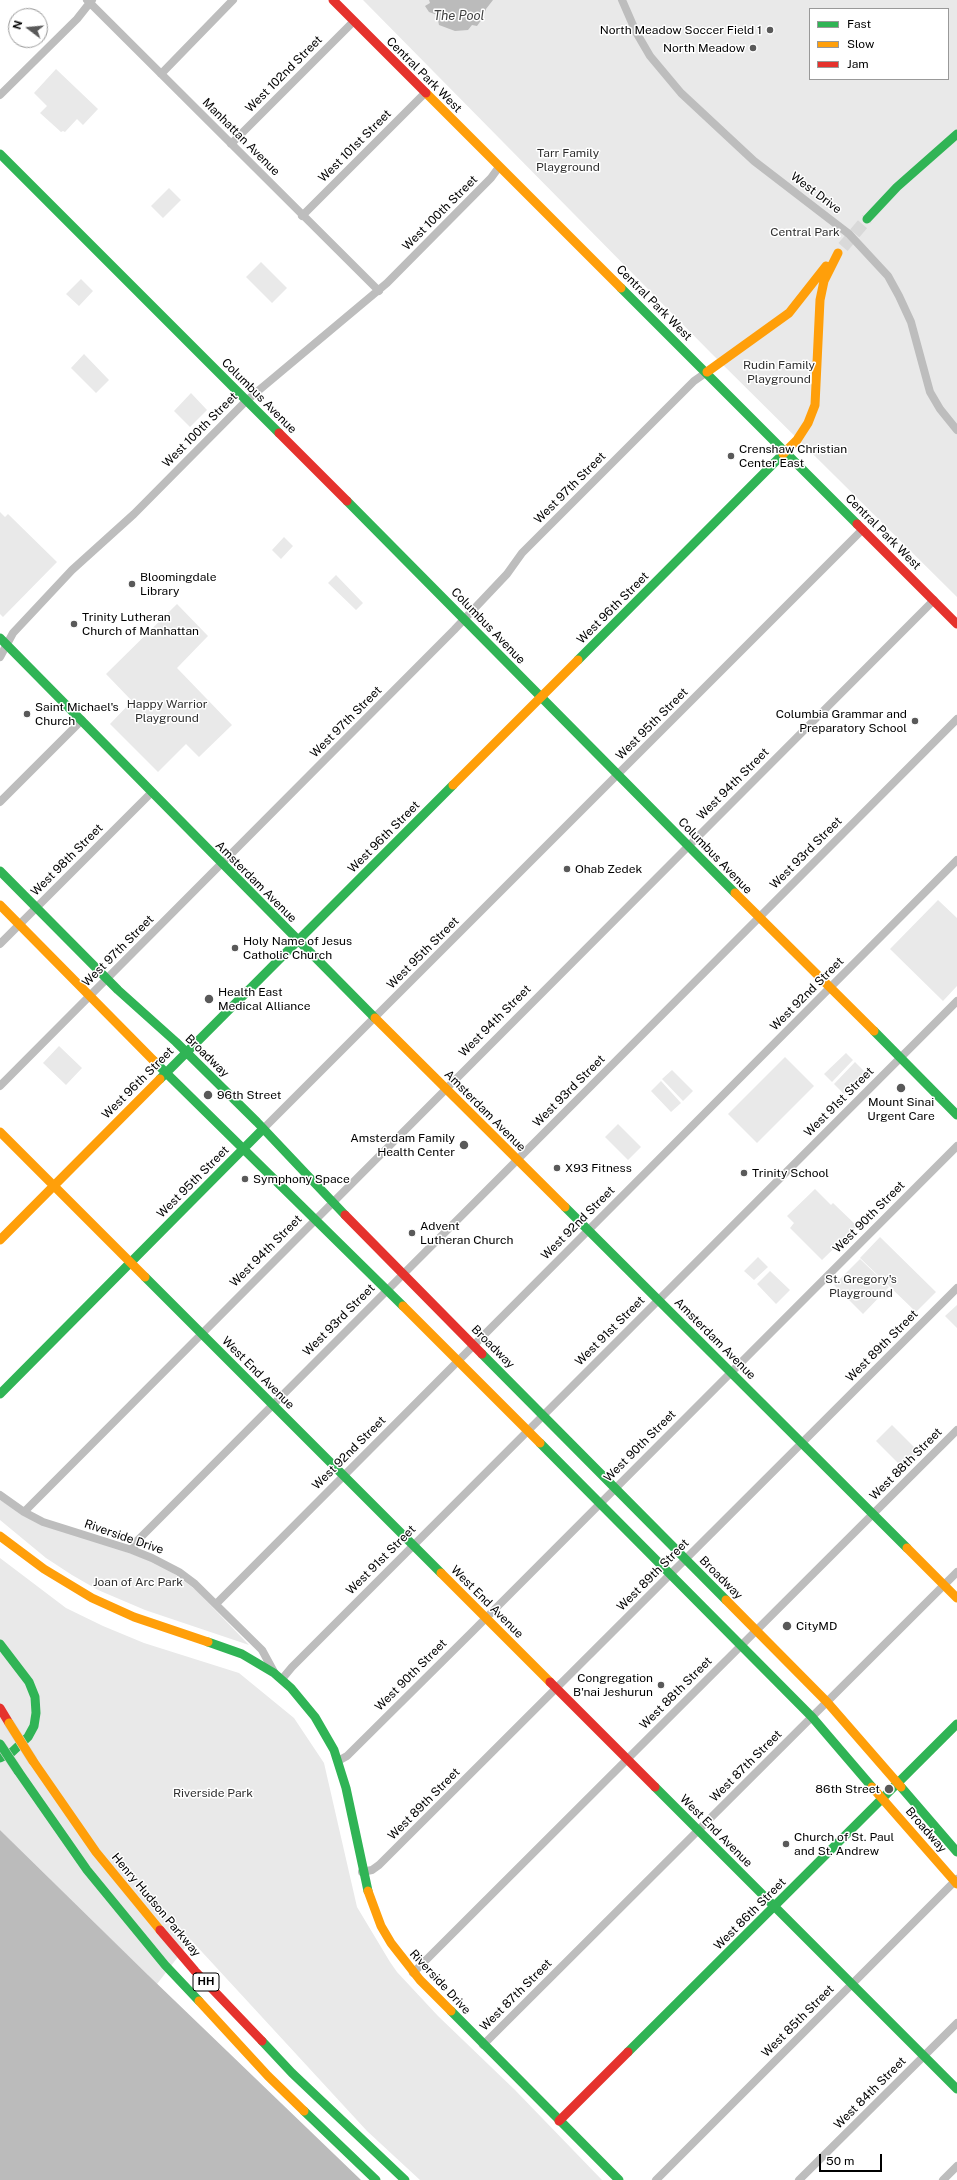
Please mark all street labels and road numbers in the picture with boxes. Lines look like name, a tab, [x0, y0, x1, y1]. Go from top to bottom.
street label: West 102nd Street	[243, 33, 325, 115]
street label: Central Park West	[383, 34, 465, 116]
street label: Manhattan Avenue	[199, 95, 283, 179]
street label: West 101st Street	[316, 107, 394, 185]
street label: West Drive	[788, 169, 844, 217]
street label: West 100th Street	[399, 172, 481, 254]
street label: Central Park West	[613, 262, 695, 344]
street label: Columbus Avenue	[218, 355, 300, 437]
street label: West 100th Street	[159, 389, 241, 471]
street label: West 97th Street	[531, 449, 609, 527]
street label: Central Park West	[842, 491, 924, 573]
street label: West 96th Street	[574, 569, 652, 647]
street label: Columbus Avenue	[448, 585, 528, 667]
street label: West 97th Street	[307, 683, 385, 761]
street label: West 95th Street	[613, 685, 691, 763]
street label: West 94th Street	[694, 745, 772, 823]
street label: West 96th Street	[345, 798, 423, 876]
street label: West 93rd Street	[767, 814, 845, 892]
street label: Columbus Avenue	[675, 815, 755, 897]
street label: West 98th Street	[28, 821, 106, 899]
street label: Amsterdam Avenue	[212, 838, 300, 926]
street label: West 97th Street	[79, 912, 157, 990]
street label: West 95th Street	[384, 914, 462, 992]
street label: West 92nd Street	[767, 954, 847, 1034]
street label: West 94th Street	[456, 982, 534, 1060]
street label: Broadway	[182, 1032, 232, 1080]
street label: West 96th Street	[99, 1044, 177, 1122]
street label: West 93rd Street	[530, 1052, 608, 1130]
street label: West 91st Street	[801, 1064, 877, 1140]
street label: Amsterdam Avenue	[441, 1067, 529, 1155]
street label: West 95th Street	[154, 1143, 232, 1221]
street label: West 90th Street	[830, 1178, 908, 1256]
street label: West 92nd Street	[538, 1183, 618, 1263]
street label: West 94th Street	[227, 1212, 305, 1290]
street label: West 93rd Street	[300, 1281, 378, 1359]
street label: West 91st Street	[572, 1293, 648, 1369]
street label: Amsterdam Avenue	[671, 1295, 759, 1383]
street label: West 89th Street	[843, 1307, 921, 1385]
street label: Broadway	[468, 1322, 518, 1372]
street label: West End Avenue	[219, 1334, 297, 1412]
street label: West 90th Street	[601, 1407, 679, 1485]
street label: West 92nd Street	[309, 1413, 389, 1493]
street label: West 88th Street	[867, 1425, 945, 1503]
street label: Riverside Drive	[82, 1517, 166, 1557]
street label: West 91st Street	[343, 1522, 419, 1598]
street label: West 89th Street	[614, 1536, 692, 1614]
street label: Broadway	[696, 1553, 746, 1603]
street label: West End Avenue	[448, 1563, 526, 1641]
street label: West 90th Street	[372, 1636, 450, 1714]
street label: West 88th Street	[637, 1654, 715, 1732]
street label: West 87th Street	[707, 1727, 785, 1805]
street label: West 89th Street	[385, 1765, 463, 1843]
street label: West End Avenue	[677, 1792, 755, 1870]
street label: Broadway	[902, 1804, 950, 1856]
street label: Henry Hudson Parkway	[108, 1850, 204, 1960]
street label: West 86th Street	[711, 1875, 789, 1953]
street label: Riverside Drive	[406, 1947, 474, 2017]
street label: West 87th Street	[477, 1956, 555, 2034]
road number: HH	[193, 1973, 219, 1991]
street label: West 85th Street	[759, 1982, 837, 2060]
street label: West 84th Street	[831, 2054, 909, 2132]

